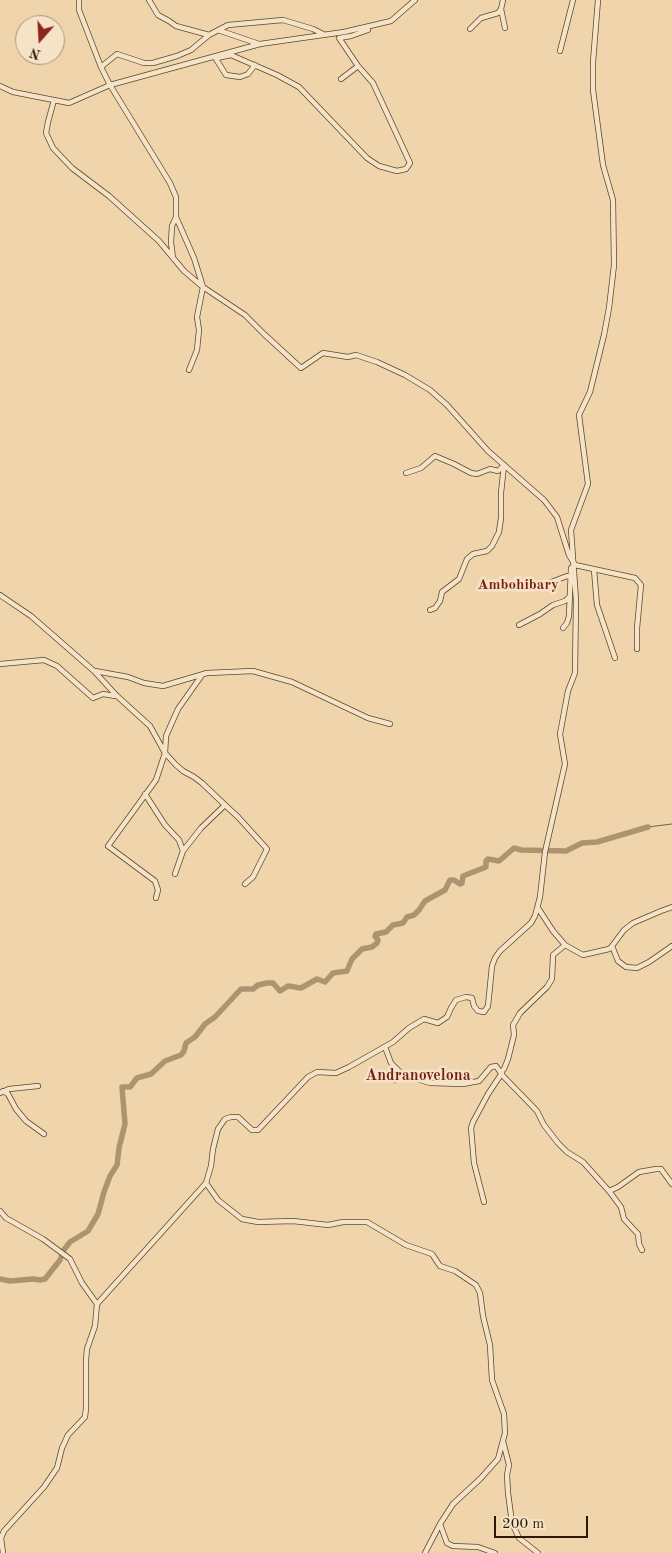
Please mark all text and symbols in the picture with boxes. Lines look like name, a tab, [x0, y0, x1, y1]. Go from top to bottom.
north arrow	[15, 15, 65, 65]
text: N	[28, 45, 43, 62]
district label: Ambohibary	[477, 576, 559, 594]
district label: Andranovelona	[365, 1066, 471, 1086]
scale bar	[497, 1506, 591, 1538]
text: 200 m	[502, 1517, 544, 1532]

